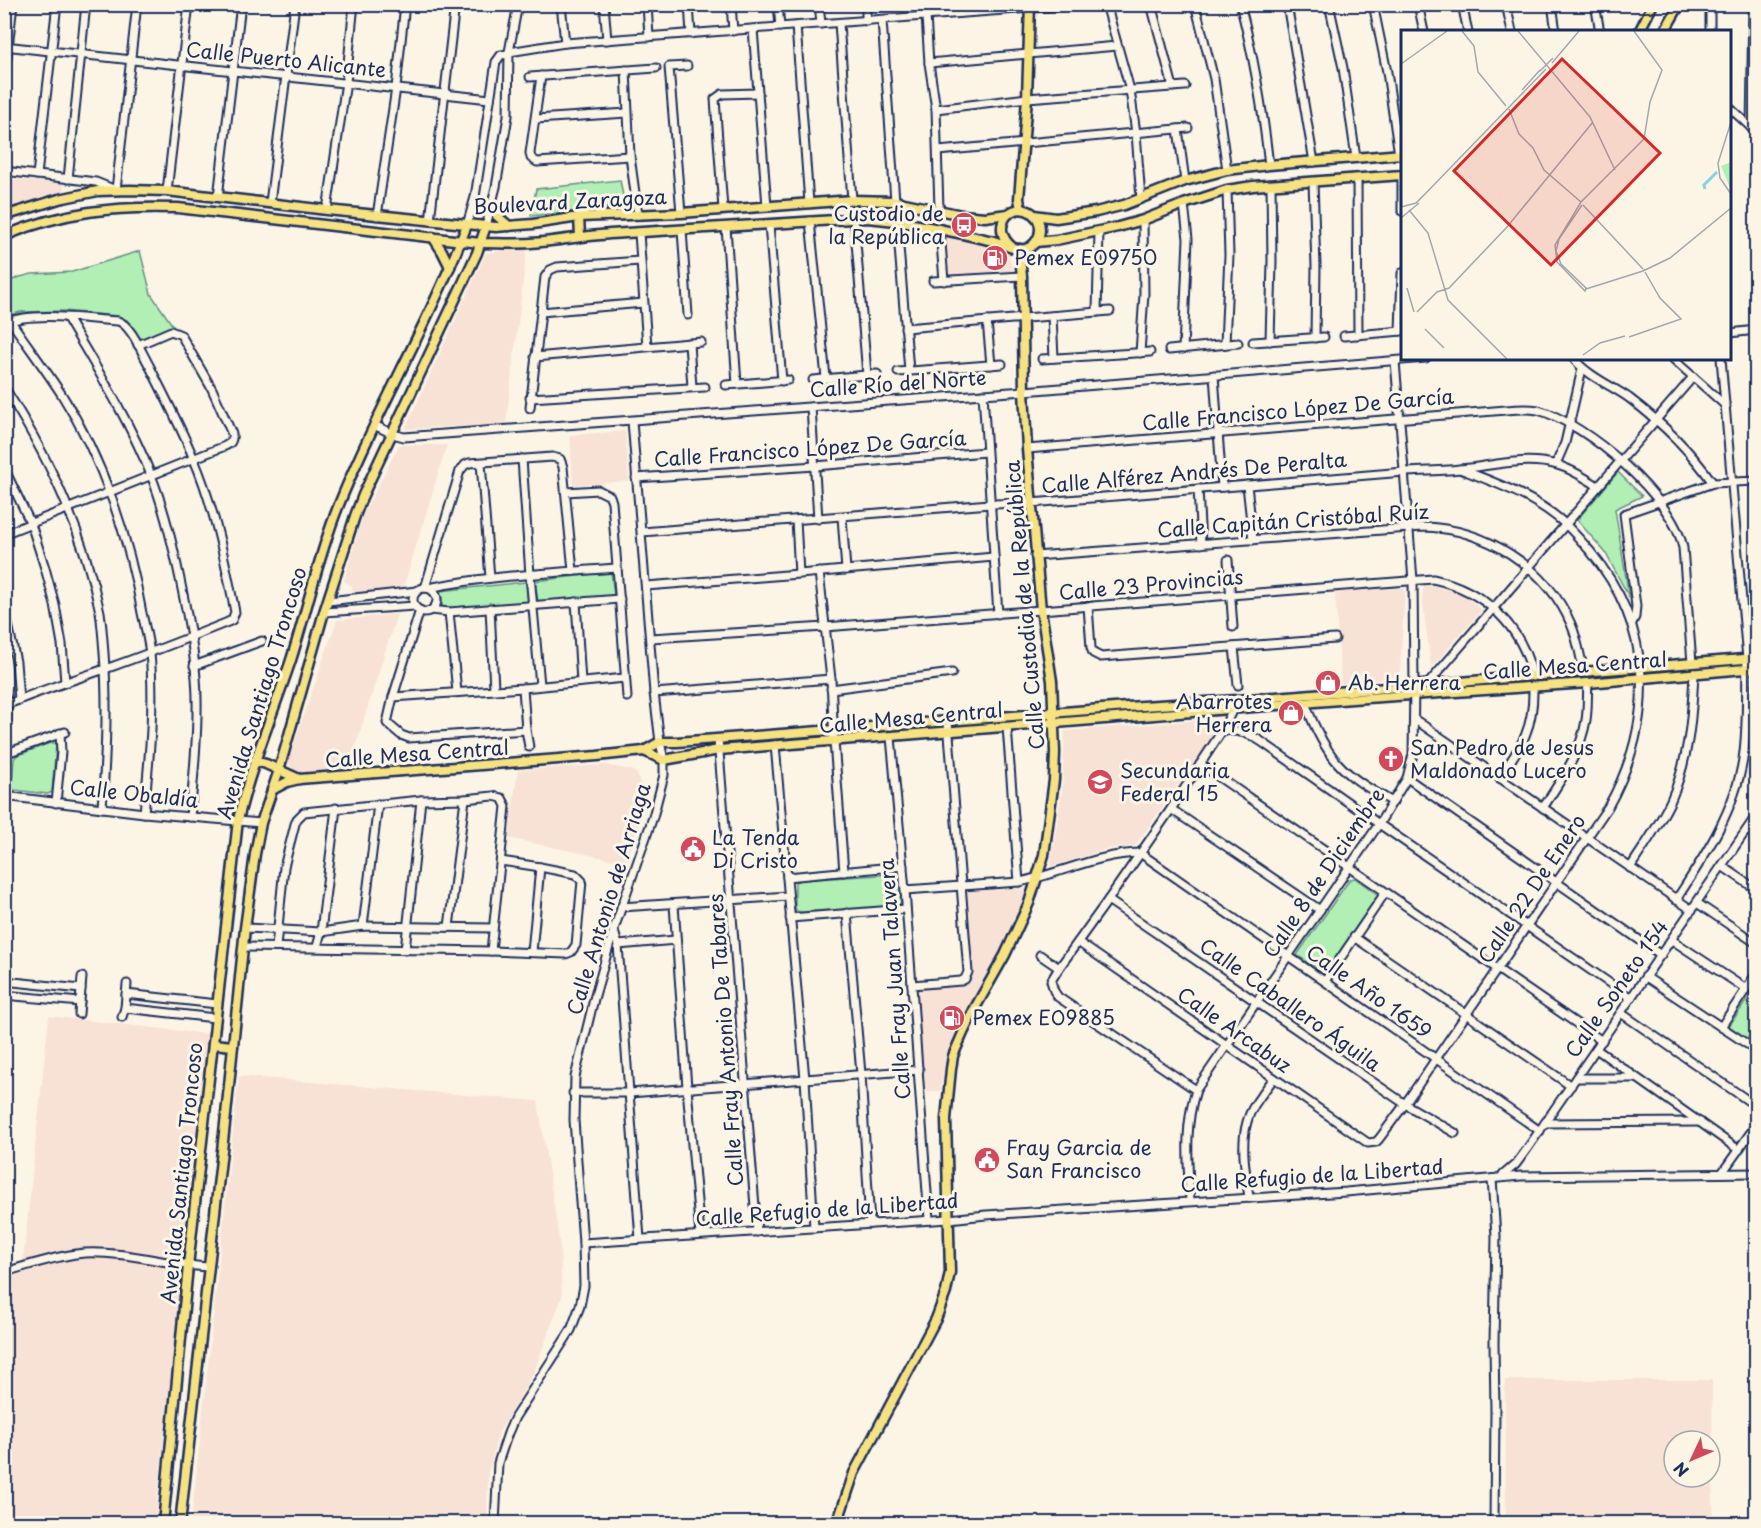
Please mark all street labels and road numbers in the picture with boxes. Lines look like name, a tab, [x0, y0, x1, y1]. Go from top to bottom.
street label: Calle Puerto Alicante	[185, 34, 388, 84]
street label: Boulevard Zaragoza	[473, 181, 668, 221]
street label: Calle Río del Norte	[809, 362, 987, 404]
street label: Calle Francisco López De García	[1141, 380, 1456, 438]
street label: Calle Francisco López De García	[653, 422, 968, 474]
street label: Calle Alférez Andrés De Peralta	[1040, 444, 1348, 500]
street label: Calle Custodia de la República	[996, 459, 1052, 751]
street label: Calle Capitán Cristóbal Ruíz	[1156, 496, 1430, 544]
street label: Calle 23 Provincias	[1057, 561, 1244, 607]
street label: Avenida Santiago Troncoso	[208, 563, 314, 823]
street label: Calle Mesa Central	[1482, 644, 1668, 686]
street label: Calle Mesa Central	[818, 694, 1004, 740]
street label: Calle Mesa Central	[324, 732, 510, 774]
street label: Calle Obaldía	[68, 771, 200, 815]
street label: Calle Antonio de Arriaga	[558, 778, 658, 1019]
street label: Calle 8 de Diciembre	[1255, 781, 1391, 964]
street label: Calle 22 De Enero	[1470, 808, 1592, 969]
street label: Calle Fray Juan Talavera	[871, 857, 917, 1101]
street label: Calle Fray Antonio De Tabares	[700, 893, 750, 1187]
street label: Calle Soneto 154	[1557, 913, 1675, 1064]
street label: Calle Caballero Águila	[1194, 930, 1388, 1079]
street label: Calle Año 1659	[1301, 937, 1439, 1046]
street label: Calle Arcabuz	[1172, 979, 1298, 1080]
street label: Avenida Santiago Troncoso	[152, 1041, 210, 1305]
street label: Calle Refugio de la Libertad	[1179, 1151, 1444, 1199]
street label: Calle Refugio de la Libertad	[694, 1185, 959, 1233]

